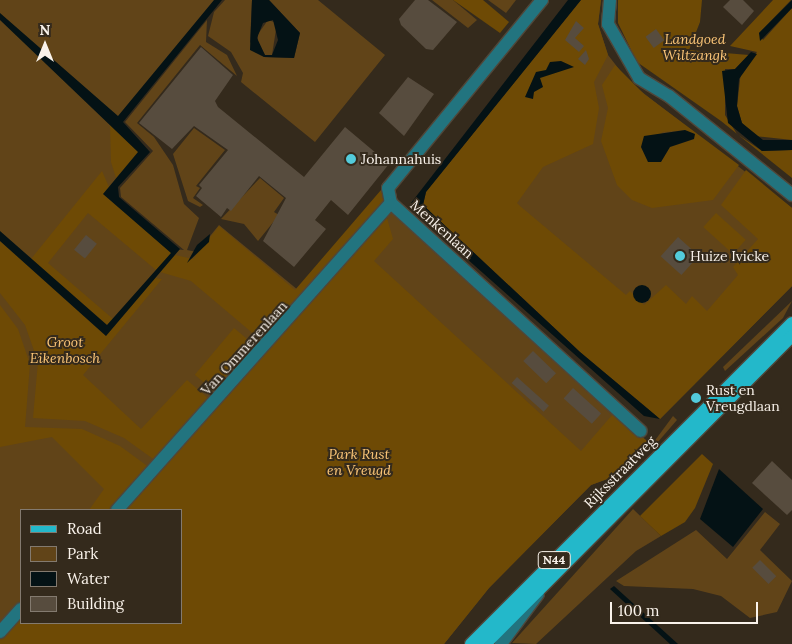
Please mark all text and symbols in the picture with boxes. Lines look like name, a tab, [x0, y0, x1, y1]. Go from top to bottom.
north arrow	[20, 20, 70, 70]
text: N	[40, 21, 50, 39]
park label: Landgoed Wiltzangk	[663, 31, 727, 64]
place label: Johannahuis	[361, 151, 441, 167]
marker: Johannahuis	[345, 153, 357, 165]
street label: Menkenlaan	[407, 196, 477, 262]
place label: Huize Ivicke	[690, 248, 769, 264]
marker: Huize Ivicke	[674, 250, 686, 262]
street label: Van Ommerenlaan	[197, 298, 291, 398]
park label: Groot Eikenbosch	[30, 334, 100, 367]
place label: Rust en Vreugdlaan	[706, 382, 780, 414]
marker: Rust en Vreugdlaan	[690, 392, 702, 404]
street label: Rijksstraatweg	[581, 433, 659, 511]
park label: Park Rust en Vreugd	[327, 446, 391, 478]
legend	[20, 509, 182, 624]
text: Road	[67, 519, 102, 538]
text: Park	[67, 544, 98, 563]
road number: N44	[536, 550, 572, 570]
text: Water	[67, 569, 109, 588]
scale bar	[612, 592, 760, 624]
text: Building	[67, 594, 124, 613]
text: 100 m	[618, 601, 659, 620]

